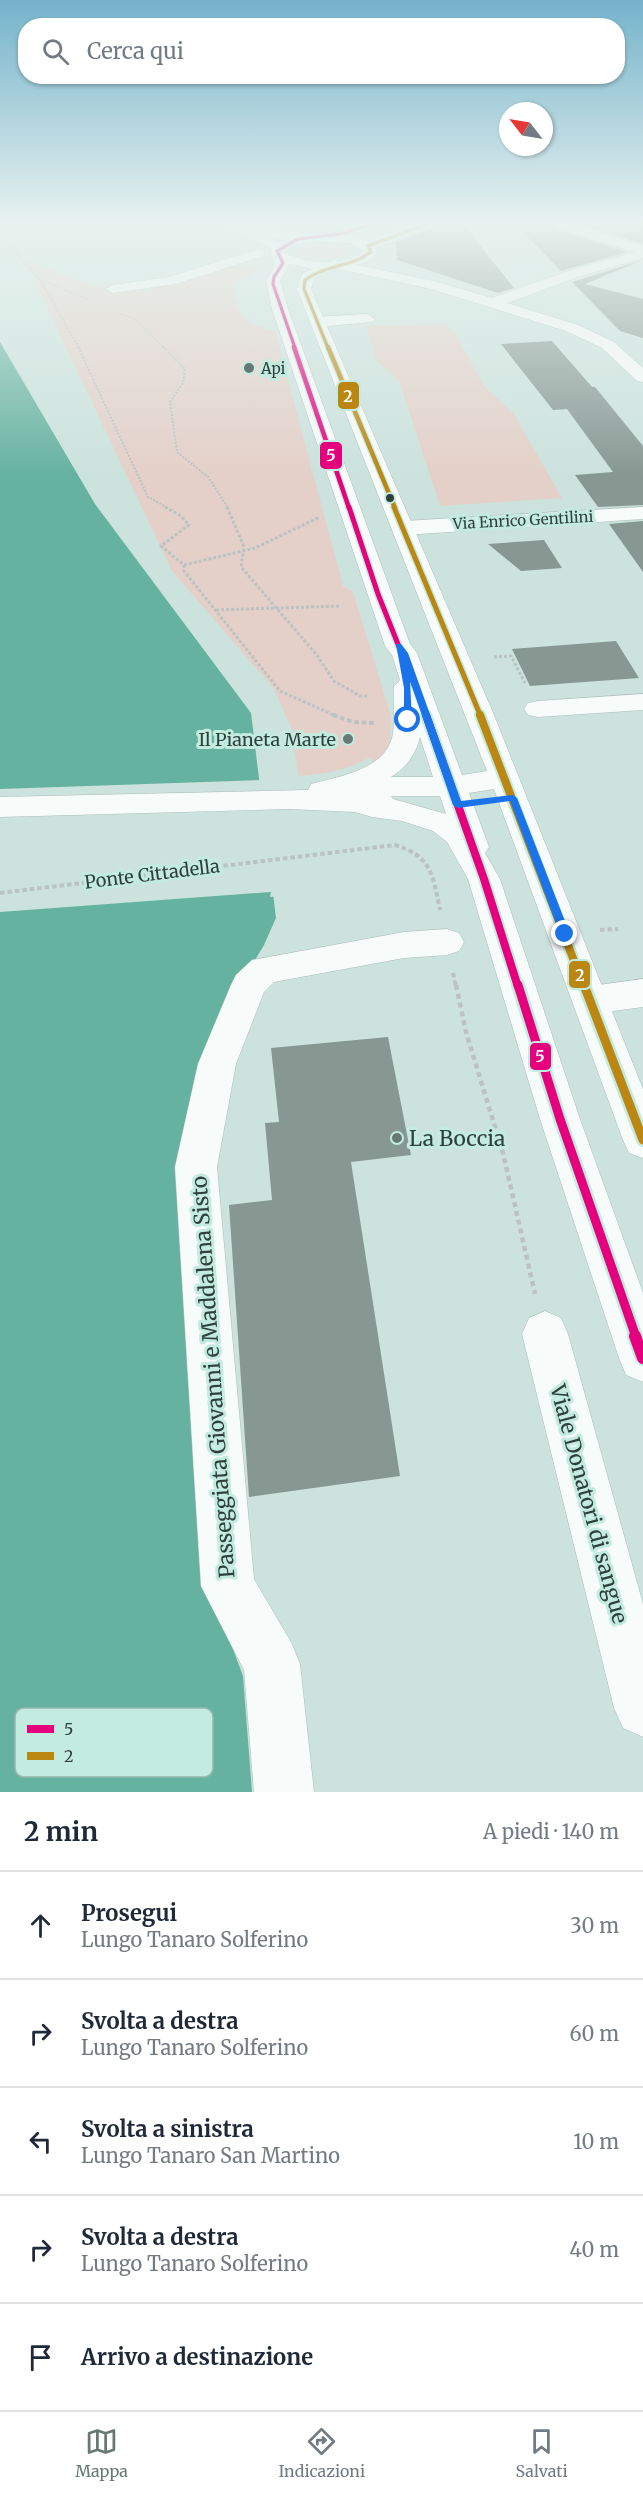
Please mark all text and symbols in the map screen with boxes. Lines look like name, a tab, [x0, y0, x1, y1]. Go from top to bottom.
search box	[18, 18, 625, 84]
icon: search	[39, 35, 72, 68]
text: Cerca qui	[87, 37, 184, 65]
north arrow	[499, 102, 553, 156]
place label: Api	[260, 359, 286, 378]
marker: Api	[242, 361, 256, 375]
line badge: 2	[337, 381, 360, 410]
text: 2	[343, 386, 353, 406]
line badge: 5	[319, 441, 343, 470]
text: 5	[326, 445, 336, 465]
unlabelled marker	[384, 492, 396, 504]
street label: Via Enrico Gentilini	[451, 507, 594, 533]
route start	[394, 706, 420, 732]
place label: Il Pianeta Marte	[198, 728, 336, 751]
marker: Il Pianeta Marte	[341, 732, 355, 746]
street label: Ponte Cittadella	[83, 854, 221, 894]
route end	[551, 920, 577, 946]
line badge: 2	[568, 960, 591, 989]
text: 2	[575, 965, 585, 985]
line badge: 5	[529, 1042, 552, 1071]
text: 5	[535, 1046, 545, 1066]
place label: La Boccia	[409, 1125, 505, 1152]
marker: La Boccia	[390, 1131, 404, 1145]
street label: Passeggiata Giovanni e Maddalena Sisto	[185, 1175, 241, 1579]
street label: Viale Donatori di sangue	[544, 1381, 634, 1626]
legend	[15, 1708, 213, 1777]
text: 5	[64, 1719, 73, 1739]
text: 2	[64, 1746, 74, 1766]
text: 2 min	[24, 1815, 98, 1848]
text: A piedi · 140 m	[483, 1819, 619, 1844]
text: Prosegui	[81, 1899, 177, 1927]
icon: ahead	[24, 1909, 57, 1942]
text: 30 m	[570, 1913, 619, 1938]
text: Lungo Tanaro Solferino	[81, 1927, 308, 1952]
text: Svolta a destra	[81, 2007, 238, 2035]
icon: right	[24, 2017, 57, 2050]
text: 60 m	[569, 2021, 619, 2046]
text: Lungo Tanaro Solferino	[81, 2035, 308, 2060]
text: Svolta a sinistra	[81, 2115, 254, 2143]
icon: left	[24, 2125, 57, 2158]
text: 10 m	[573, 2129, 619, 2154]
text: Lungo Tanaro San Martino	[81, 2143, 340, 2168]
text: Svolta a destra	[81, 2223, 238, 2251]
icon: right	[24, 2233, 57, 2266]
text: 40 m	[569, 2237, 619, 2262]
text: Lungo Tanaro Solferino	[81, 2251, 308, 2276]
icon: arrive	[24, 2341, 57, 2374]
text: Arrivo a destinazione	[81, 2343, 313, 2371]
tab: Mappa	[75, 2425, 128, 2481]
tab: Indicazioni	[278, 2425, 365, 2481]
tab: Salvati	[516, 2425, 568, 2481]

